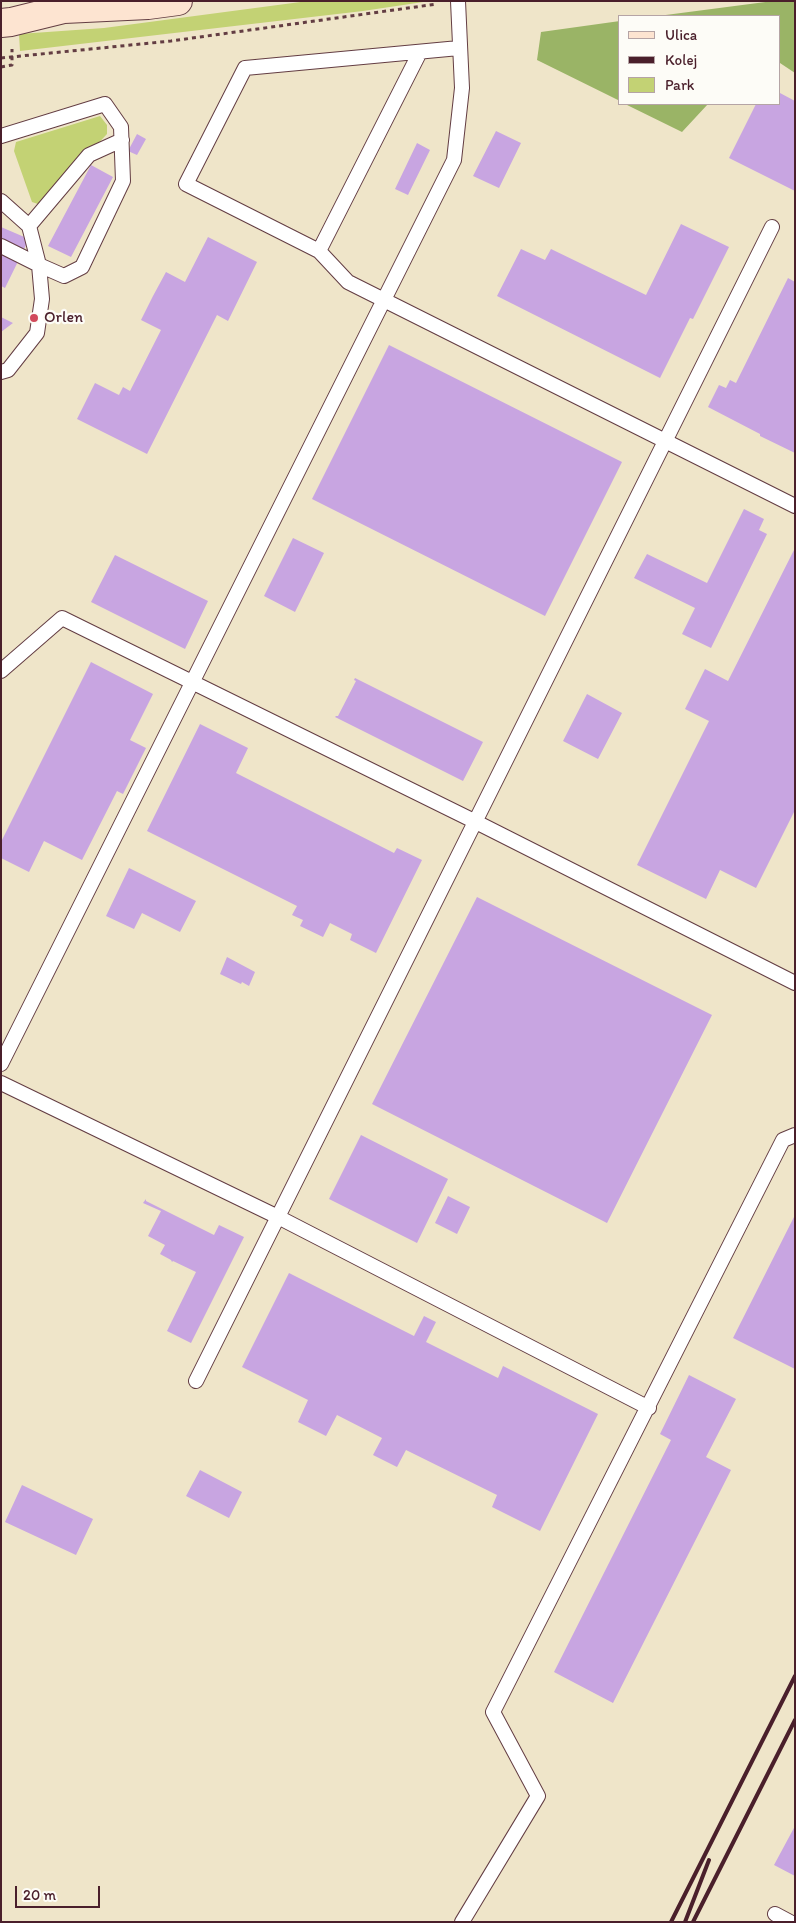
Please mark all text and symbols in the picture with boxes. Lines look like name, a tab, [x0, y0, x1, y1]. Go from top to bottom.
legend	[618, 15, 781, 105]
text: Ulica	[665, 26, 697, 44]
text: Kolej	[665, 51, 697, 69]
text: Park	[665, 76, 695, 94]
place label: Orlen	[44, 308, 83, 328]
marker: Orlen	[28, 312, 40, 324]
scale bar	[18, 1876, 102, 1908]
text: 20 m	[23, 1886, 56, 1904]

